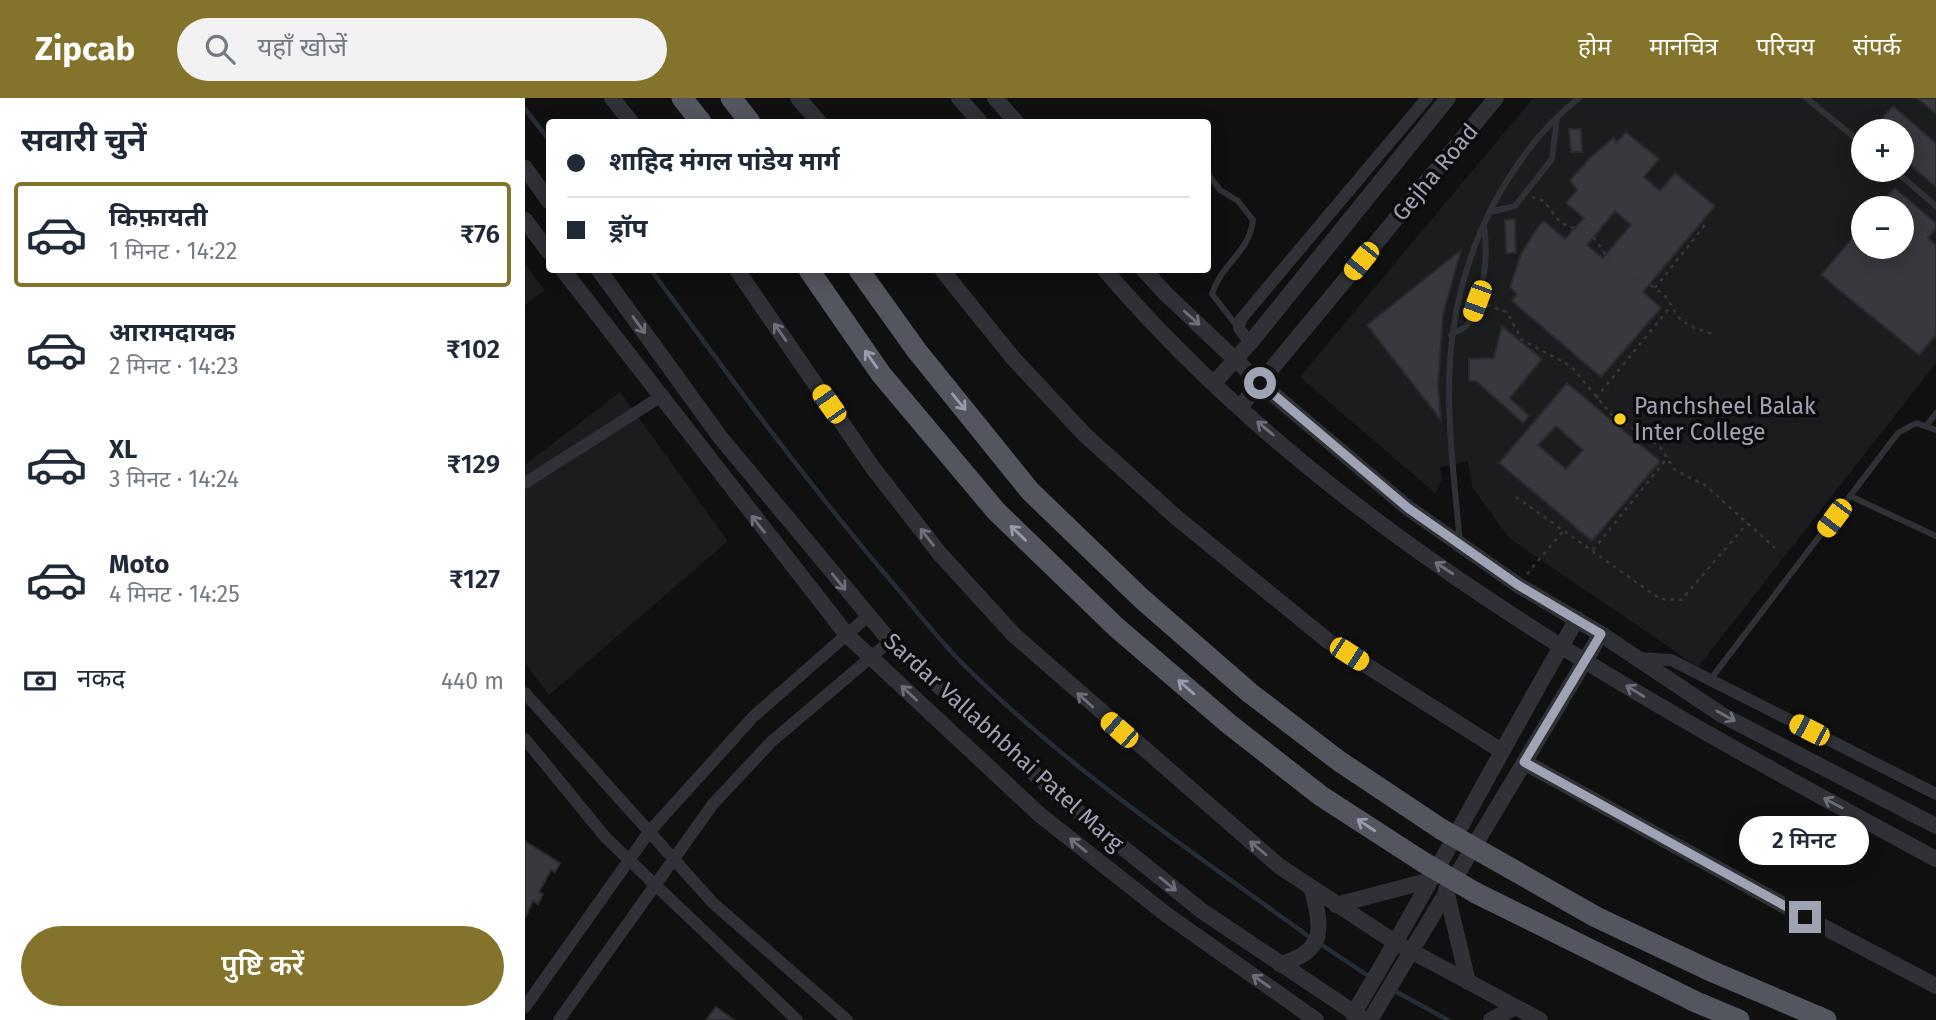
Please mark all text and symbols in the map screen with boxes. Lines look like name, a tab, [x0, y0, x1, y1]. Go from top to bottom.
search box	[177, 18, 667, 81]
text: Zipcab	[35, 29, 135, 69]
icon: search	[201, 30, 239, 68]
text: यहाँ खोजें	[257, 32, 347, 63]
text: होम	[1578, 33, 1611, 61]
text: मानचित्र	[1649, 33, 1718, 61]
text: परिचय	[1756, 33, 1815, 61]
text: संपर्क	[1853, 33, 1901, 61]
street label: Gejha Road	[1386, 118, 1484, 226]
map controls	[1851, 119, 1914, 259]
button: +	[1851, 119, 1914, 182]
text: सवारी चुनें	[21, 121, 146, 159]
text: शाहिद मंगल पांडेय मार्ग	[609, 146, 840, 177]
button: −	[1851, 196, 1914, 259]
text: किफ़ायती	[109, 202, 208, 233]
icon: car	[25, 203, 88, 266]
text: ड्रॉप	[609, 213, 647, 244]
text: ₹76	[460, 219, 500, 250]
text: 1 मिनट · 14:22	[109, 237, 237, 265]
car	[1340, 238, 1383, 284]
car	[1460, 278, 1495, 324]
one-way arrow	[1183, 310, 1201, 326]
one-way arrow	[632, 315, 646, 334]
text: आरामदायक	[109, 317, 235, 348]
icon: car	[25, 318, 88, 381]
one-way arrow	[773, 323, 787, 342]
text: ₹102	[446, 334, 500, 365]
one-way arrow	[864, 350, 878, 369]
text: 2 मिनट · 14:23	[109, 352, 239, 380]
route start	[1244, 367, 1276, 399]
car	[809, 381, 850, 427]
place label: Panchsheel Balak Inter College	[1634, 392, 1816, 446]
one-way arrow	[951, 393, 966, 411]
marker: Panchsheel Balak Inter College	[1612, 411, 1628, 427]
one-way arrow	[1256, 420, 1274, 436]
icon: car	[25, 433, 88, 496]
text: XL	[109, 434, 137, 465]
text: ₹129	[447, 449, 500, 480]
text: 3 मिनट · 14:24	[109, 465, 239, 493]
car	[1813, 495, 1856, 541]
one-way arrow	[750, 515, 765, 533]
one-way arrow	[1010, 524, 1027, 541]
one-way arrow	[919, 528, 934, 547]
icon: car	[25, 548, 88, 611]
text: Moto	[109, 549, 169, 580]
one-way arrow	[1434, 561, 1454, 575]
text: ₹127	[449, 564, 500, 595]
one-way arrow	[831, 572, 846, 590]
text: 4 मिनट · 14:25	[109, 580, 240, 608]
street label: Sardar Vallabhbhai Patel Marg	[878, 627, 1130, 857]
car	[1326, 634, 1373, 674]
icon: cash	[21, 662, 59, 700]
text: नकद	[77, 663, 125, 694]
text: 440 m	[441, 667, 504, 695]
one-way arrow	[1177, 679, 1195, 695]
one-way arrow	[1626, 683, 1646, 697]
one-way arrow	[900, 685, 918, 701]
one-way arrow	[1076, 692, 1094, 708]
car	[1097, 708, 1142, 752]
one-way arrow	[1715, 710, 1736, 723]
car	[1786, 711, 1833, 749]
one-way arrow	[1823, 796, 1844, 809]
callout: 2 मिनट	[1740, 816, 1870, 864]
one-way arrow	[1356, 818, 1376, 832]
text: 2 मिनट	[1772, 826, 1836, 854]
one-way arrow	[1069, 838, 1087, 853]
one-way arrow	[1249, 840, 1267, 856]
one-way arrow	[1158, 876, 1177, 891]
route end	[1789, 901, 1821, 933]
button: पुष्टि करें	[21, 926, 504, 1006]
one-way arrow	[1252, 974, 1271, 988]

